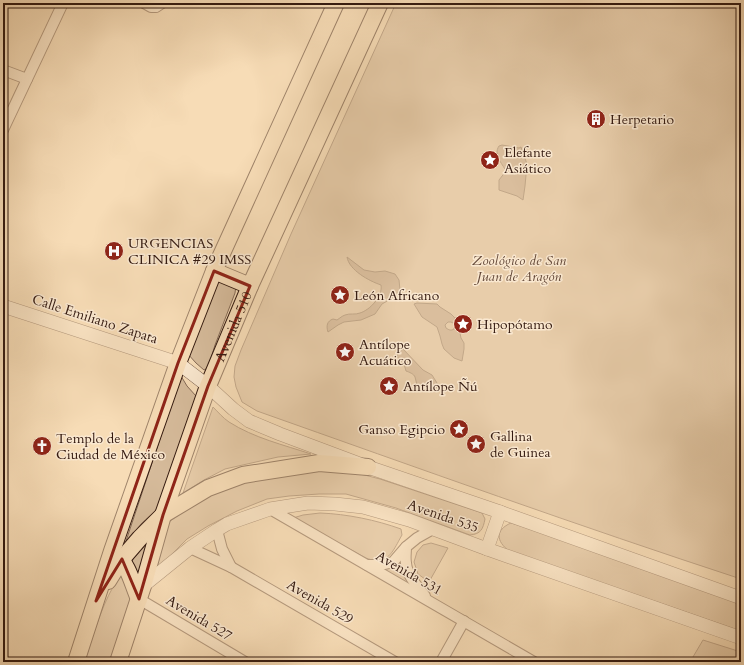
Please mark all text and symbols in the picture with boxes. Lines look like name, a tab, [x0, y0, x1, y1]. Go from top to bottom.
building icon: Herpetario	[585, 108, 607, 130]
place label: Herpetario	[610, 110, 674, 129]
place label: Elefante Asiático	[504, 143, 552, 178]
place icon: Elefante Asiático	[479, 149, 501, 171]
place label: URGENCIAS CLINICA #29 IMSS	[128, 234, 251, 269]
hospital icon: URGENCIAS CLINICA #29 IMSS	[103, 240, 125, 262]
park label: Zoológico de San Juan de Aragón	[472, 251, 566, 286]
place icon: León Africano	[329, 284, 351, 306]
place label: León Africano	[354, 286, 440, 305]
street label: Avenida 510	[210, 289, 256, 364]
street label: Calle Emiliano Zapata	[30, 290, 160, 348]
place icon: Hipopótamo	[452, 313, 474, 335]
place label: Hipopótamo	[477, 315, 553, 334]
place label: Antílope Acuático	[359, 335, 412, 370]
place icon: Antílope Acuático	[334, 341, 356, 363]
place icon: Antílope Ñú	[378, 375, 400, 397]
place label: Antílope Ñú	[403, 377, 478, 396]
place icon: Ganso Egipcio	[448, 418, 470, 440]
place label: Ganso Egipcio	[358, 420, 445, 439]
place label: Gallina de Guinea	[490, 427, 551, 462]
place label: Templo de la Ciudad de México	[56, 429, 165, 464]
place icon: Gallina de Guinea	[465, 433, 487, 455]
church icon: Templo de la Ciudad de México	[31, 435, 53, 457]
street label: Avenida 535	[405, 495, 481, 537]
street label: Avenida 531	[372, 546, 446, 600]
street label: Avenida 529	[283, 575, 357, 629]
street label: Avenida 527	[162, 591, 236, 645]

